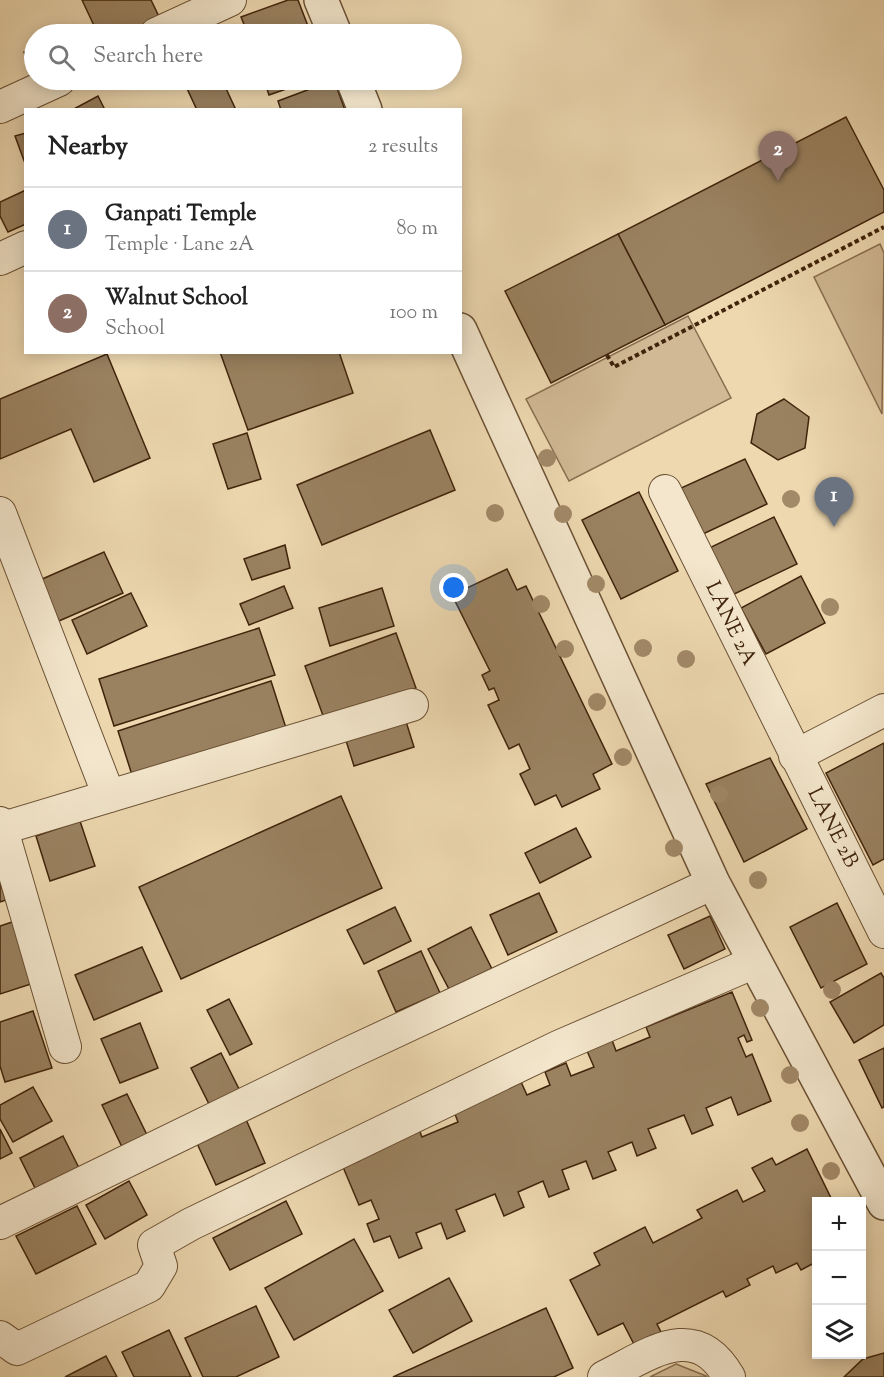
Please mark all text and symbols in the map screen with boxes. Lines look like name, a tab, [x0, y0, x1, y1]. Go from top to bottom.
search box	[24, 24, 462, 90]
icon: search	[45, 41, 78, 74]
text: Search here	[93, 41, 203, 73]
text: Nearby	[48, 129, 128, 166]
pin: 2	[758, 132, 798, 181]
text: 2 results	[368, 133, 438, 162]
text: Ganpati Temple	[105, 199, 257, 231]
text: 1	[64, 215, 71, 244]
text: 80 m	[397, 215, 438, 244]
text: Temple · Lane 2A	[105, 231, 254, 260]
text: Walnut School	[105, 283, 248, 315]
text: 2	[63, 299, 72, 328]
text: 100 m	[389, 299, 438, 328]
text: School	[105, 315, 165, 344]
pin: 1	[814, 478, 854, 527]
your location	[439, 573, 468, 602]
street label: LANE 2A	[697, 577, 763, 671]
street label: LANE 2B	[799, 783, 865, 873]
map controls	[812, 1197, 866, 1359]
button: +	[812, 1197, 866, 1251]
button: −	[812, 1251, 866, 1305]
button: layers	[812, 1305, 866, 1359]

